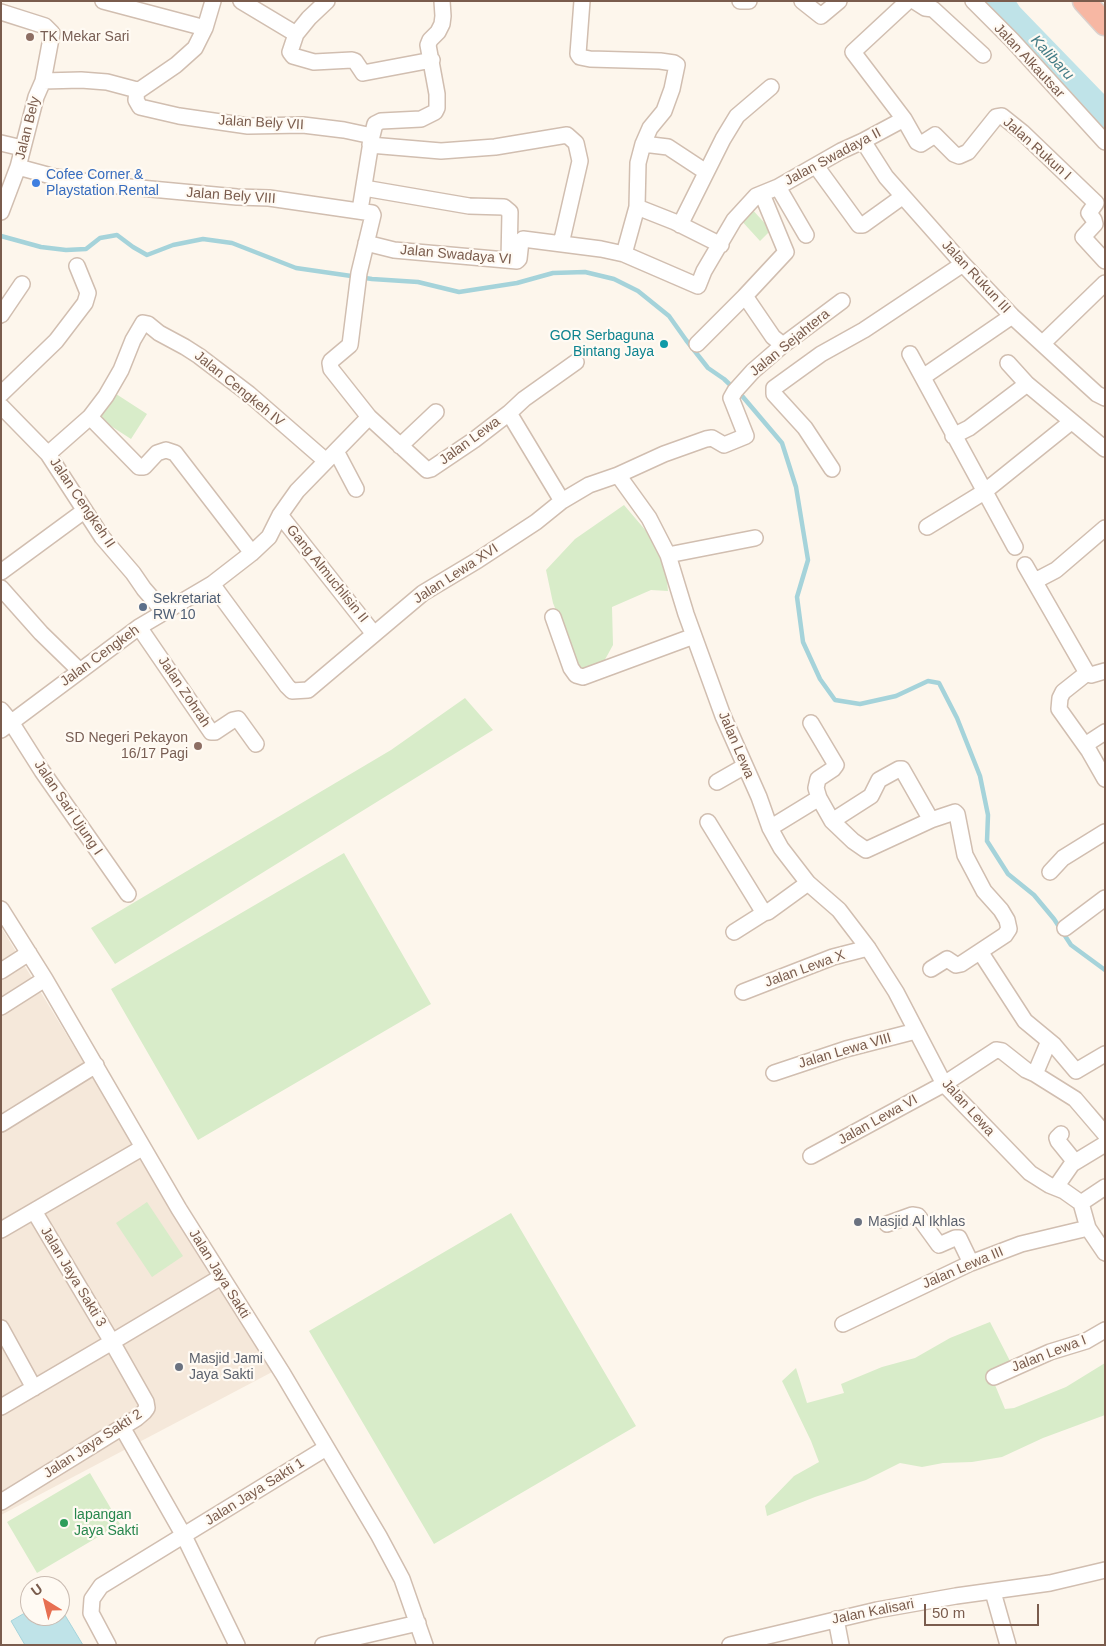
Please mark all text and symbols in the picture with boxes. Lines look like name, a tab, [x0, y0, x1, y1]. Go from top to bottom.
street label: Jalan Alkautsar	[990, 20, 1068, 102]
place label: TK Mekar Sari	[40, 29, 129, 45]
marker: TK Mekar Sari	[24, 31, 36, 43]
water label: Kalibaru	[1027, 32, 1077, 84]
street label: Jalan Bely	[12, 95, 44, 161]
street label: Jalan Bely VII	[218, 112, 304, 134]
street label: Jalan Rukun I	[1000, 114, 1074, 184]
street label: Jalan Swadaya II	[782, 125, 884, 189]
place label: Cofee Corner & Playstation Rental	[46, 167, 159, 200]
marker: Cofee Corner & Playstation Rental	[30, 177, 42, 189]
street label: Jalan Bely VIII	[186, 184, 276, 208]
street label: Jalan Rukun III	[938, 237, 1014, 317]
street label: Jalan Swadaya VI	[399, 242, 513, 268]
street label: Jalan Sejahtera	[747, 306, 833, 380]
place label: GOR Serbaguna Bintang Jaya	[550, 328, 654, 361]
marker: GOR Serbaguna Bintang Jaya	[658, 338, 670, 350]
street label: Jalan Cengkeh IV	[191, 348, 287, 430]
street label: Jalan Lewa	[436, 413, 504, 469]
street label: Jalan Cengkeh II	[46, 455, 118, 551]
street label: Gang Almuchlisin II	[283, 522, 371, 626]
street label: Jalan Lewa XVI	[411, 540, 501, 608]
place label: Sekretariat RW 10	[153, 591, 221, 624]
marker: Sekretariat RW 10	[137, 601, 149, 613]
street label: Jalan Cengkeh	[57, 622, 143, 690]
street label: Jalan Zohrah	[154, 653, 214, 731]
street label: Jalan Lewa	[714, 709, 758, 781]
place label: SD Negeri Pekayon 16/17 Pagi	[65, 730, 188, 762]
marker: SD Negeri Pekayon 16/17 Pagi	[192, 740, 204, 752]
street label: Jalan Sari Ujung I	[30, 757, 106, 859]
street label: Jalan Lewa X	[763, 947, 847, 991]
street label: Jalan Lewa VIII	[797, 1030, 893, 1072]
street label: Jalan Lewa	[938, 1076, 998, 1140]
street label: Jalan Lewa VI	[835, 1091, 921, 1149]
place label: Masjid Al Ikhlas	[868, 1214, 965, 1230]
marker: Masjid Al Ikhlas	[852, 1216, 864, 1228]
street label: Jalan Jaya Sakti 3	[37, 1224, 109, 1330]
street label: Jalan Jaya Sakti	[185, 1226, 253, 1322]
street label: Jalan Lewa III	[920, 1243, 1006, 1293]
street label: Jalan Lewa I	[1009, 1332, 1089, 1376]
place label: Masjid Jami Jaya Sakti	[189, 1351, 263, 1384]
marker: Masjid Jami Jaya Sakti	[173, 1361, 185, 1373]
street label: Jalan Jaya Sakti 2	[41, 1406, 145, 1482]
street label: Jalan Jaya Sakti 1	[202, 1455, 308, 1529]
place label: lapangan Jaya Sakti	[74, 1507, 139, 1540]
marker: lapangan Jaya Sakti	[58, 1517, 70, 1529]
north arrow	[20, 1576, 70, 1626]
text: U	[28, 1580, 46, 1599]
scale bar	[926, 1594, 1041, 1626]
street label: Jalan Kalisari	[831, 1596, 915, 1628]
text: 50 m	[932, 1604, 965, 1621]

